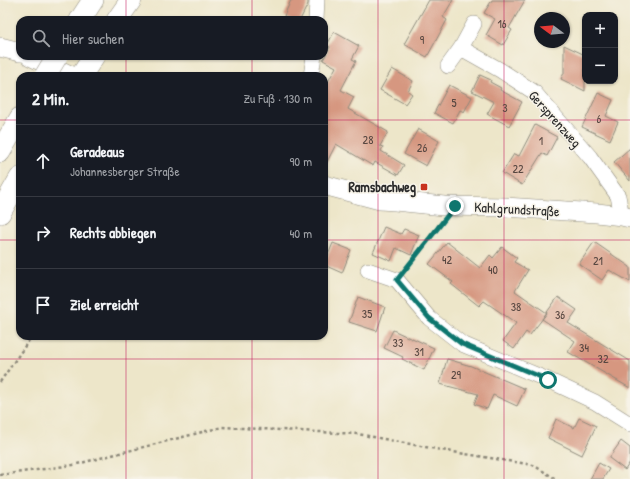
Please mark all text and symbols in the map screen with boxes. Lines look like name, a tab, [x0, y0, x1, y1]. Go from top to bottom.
north arrow	[534, 12, 570, 48]
map controls	[582, 12, 618, 84]
button: +	[582, 12, 618, 48]
house number: 16	[497, 15, 507, 32]
search box	[16, 16, 328, 60]
icon: search	[30, 27, 52, 49]
text: Hier suchen	[62, 28, 124, 49]
house number: 9	[420, 31, 425, 48]
button: −	[582, 48, 618, 84]
street label: Gersprenzweg	[524, 86, 586, 152]
text: 2 Min.	[32, 87, 69, 110]
text: Zu Fuß · 130 m	[243, 89, 312, 107]
house number: 5	[451, 94, 457, 111]
house number: 3	[502, 99, 508, 116]
house number: 6	[597, 110, 602, 127]
house number: 28	[363, 131, 373, 148]
house number: 1	[539, 132, 543, 149]
house number: 26	[417, 139, 427, 156]
text: Geradeaus	[70, 141, 124, 162]
icon: ahead	[32, 150, 54, 172]
text: 90 m	[290, 152, 312, 170]
house number: 22	[512, 160, 524, 177]
text: Johannesberger Straße	[70, 162, 180, 180]
place label: Ramsbachweg	[348, 177, 416, 198]
marker: Ramsbachweg	[419, 182, 429, 192]
route end	[446, 197, 464, 215]
street label: Kahlgrundstraße	[474, 197, 561, 221]
icon: right	[32, 222, 54, 244]
text: Rechts abbiegen	[70, 222, 156, 243]
text: 40 m	[289, 224, 312, 242]
house number: 42	[442, 251, 452, 268]
house number: 21	[593, 252, 603, 269]
house number: 40	[488, 261, 498, 278]
icon: arrive	[32, 294, 54, 316]
text: Ziel erreicht	[70, 294, 139, 315]
house number: 38	[511, 298, 521, 315]
house number: 35	[362, 305, 372, 322]
house number: 36	[555, 306, 565, 323]
house number: 33	[393, 334, 403, 351]
house number: 34	[579, 339, 589, 356]
house number: 31	[414, 343, 424, 360]
house number: 32	[598, 350, 609, 367]
house number: 29	[451, 366, 462, 383]
route start	[539, 371, 557, 389]

